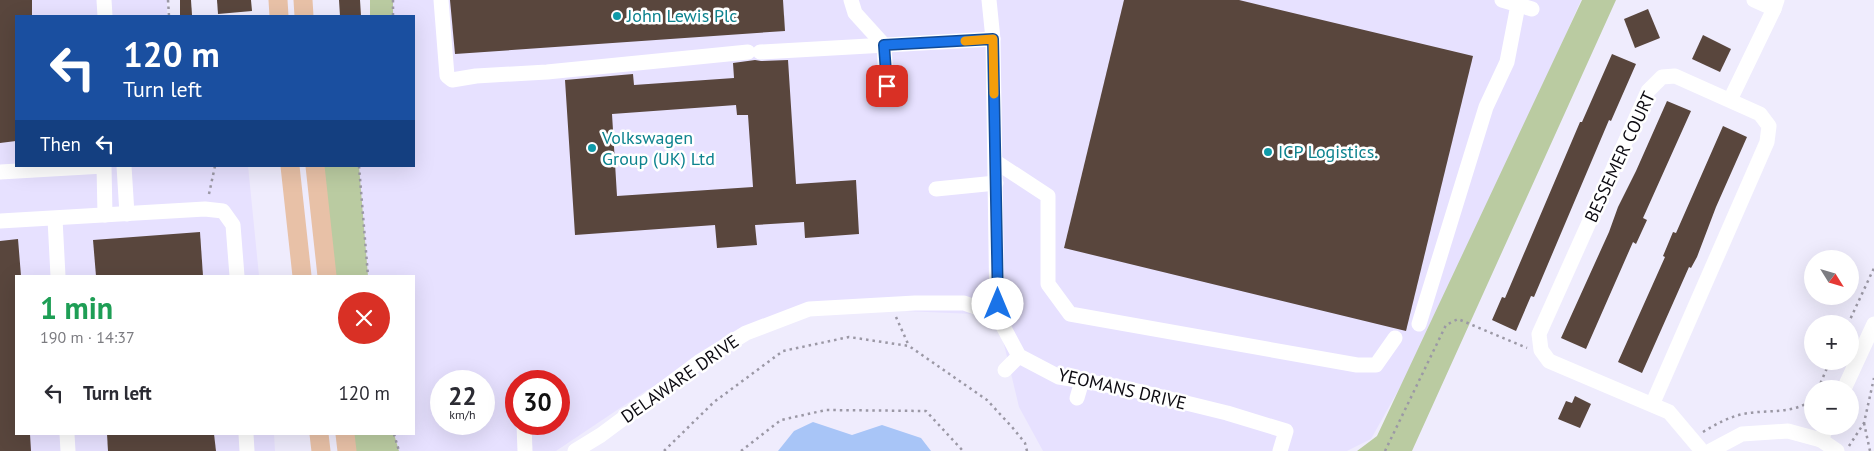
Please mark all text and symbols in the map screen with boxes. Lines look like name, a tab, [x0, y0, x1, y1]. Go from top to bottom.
place label: John Lewis Plc	[626, 4, 737, 27]
marker: John Lewis Plc	[611, 10, 623, 22]
text: 120 m	[123, 31, 220, 77]
icon: left	[40, 35, 105, 100]
pin	[866, 65, 908, 107]
icon: arrive	[873, 72, 901, 100]
text: Turn left	[123, 75, 202, 103]
street label: BESSEMER COURT	[1579, 88, 1660, 226]
place label: Volkswagen Group (UK) Ltd	[601, 126, 715, 170]
icon: left	[91, 130, 119, 158]
text: Then	[40, 132, 81, 156]
place label: ICP Logistics.	[1278, 140, 1378, 163]
marker: Volkswagen Group (UK) Ltd	[586, 142, 598, 154]
marker: ICP Logistics.	[1262, 146, 1274, 158]
north arrow	[1804, 250, 1859, 305]
map controls	[1804, 250, 1859, 435]
position arrow	[971, 277, 1023, 329]
text: 1 min	[40, 288, 113, 327]
button: close	[338, 292, 390, 344]
button: +	[1804, 315, 1859, 370]
text: 190 m · 14:37	[40, 327, 135, 347]
street label: DELAWARE DRIVE	[616, 329, 743, 428]
street label: YEOMANS DRIVE	[1056, 363, 1188, 414]
speed limit sign: 30	[505, 370, 570, 435]
icon: left	[40, 379, 68, 407]
text: 22	[448, 380, 477, 412]
button: −	[1804, 380, 1859, 435]
text: Turn left	[83, 381, 152, 405]
text: 120 m	[338, 381, 390, 405]
text: km/h	[449, 407, 476, 422]

